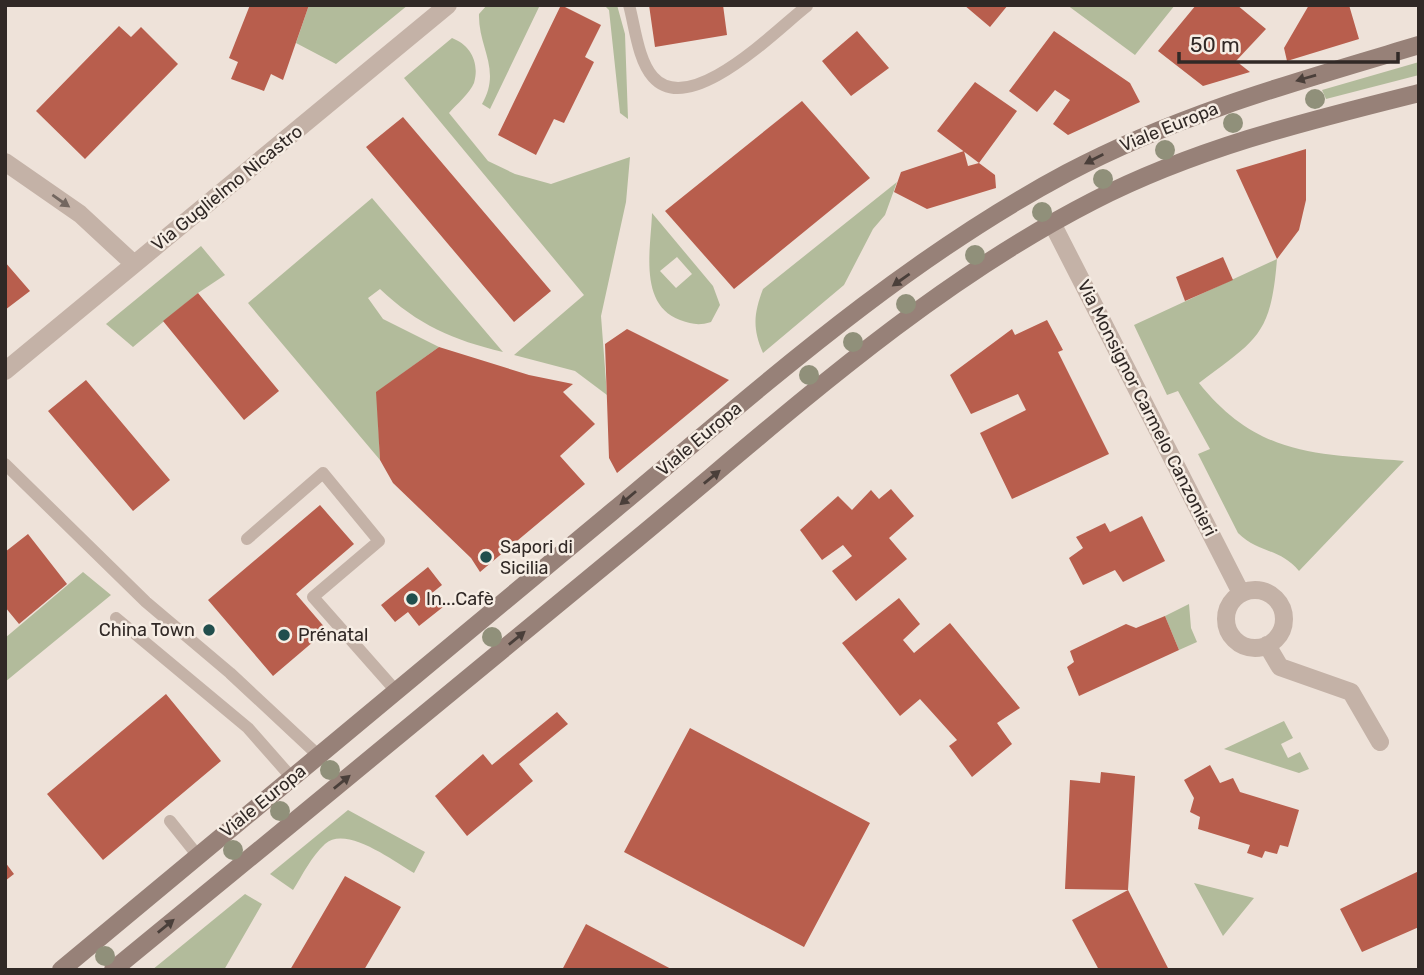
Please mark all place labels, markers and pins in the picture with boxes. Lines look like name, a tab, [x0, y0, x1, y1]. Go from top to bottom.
place label: Sapori di Sicilia	[500, 536, 573, 579]
marker: Sapori di Sicilia	[478, 549, 494, 565]
place label: In...Cafè	[426, 588, 494, 610]
marker: In...Cafè	[404, 591, 420, 607]
place label: China Town	[99, 619, 195, 641]
marker: China Town	[201, 622, 217, 638]
place label: Prénatal	[298, 624, 368, 646]
marker: Prénatal	[276, 627, 292, 643]

